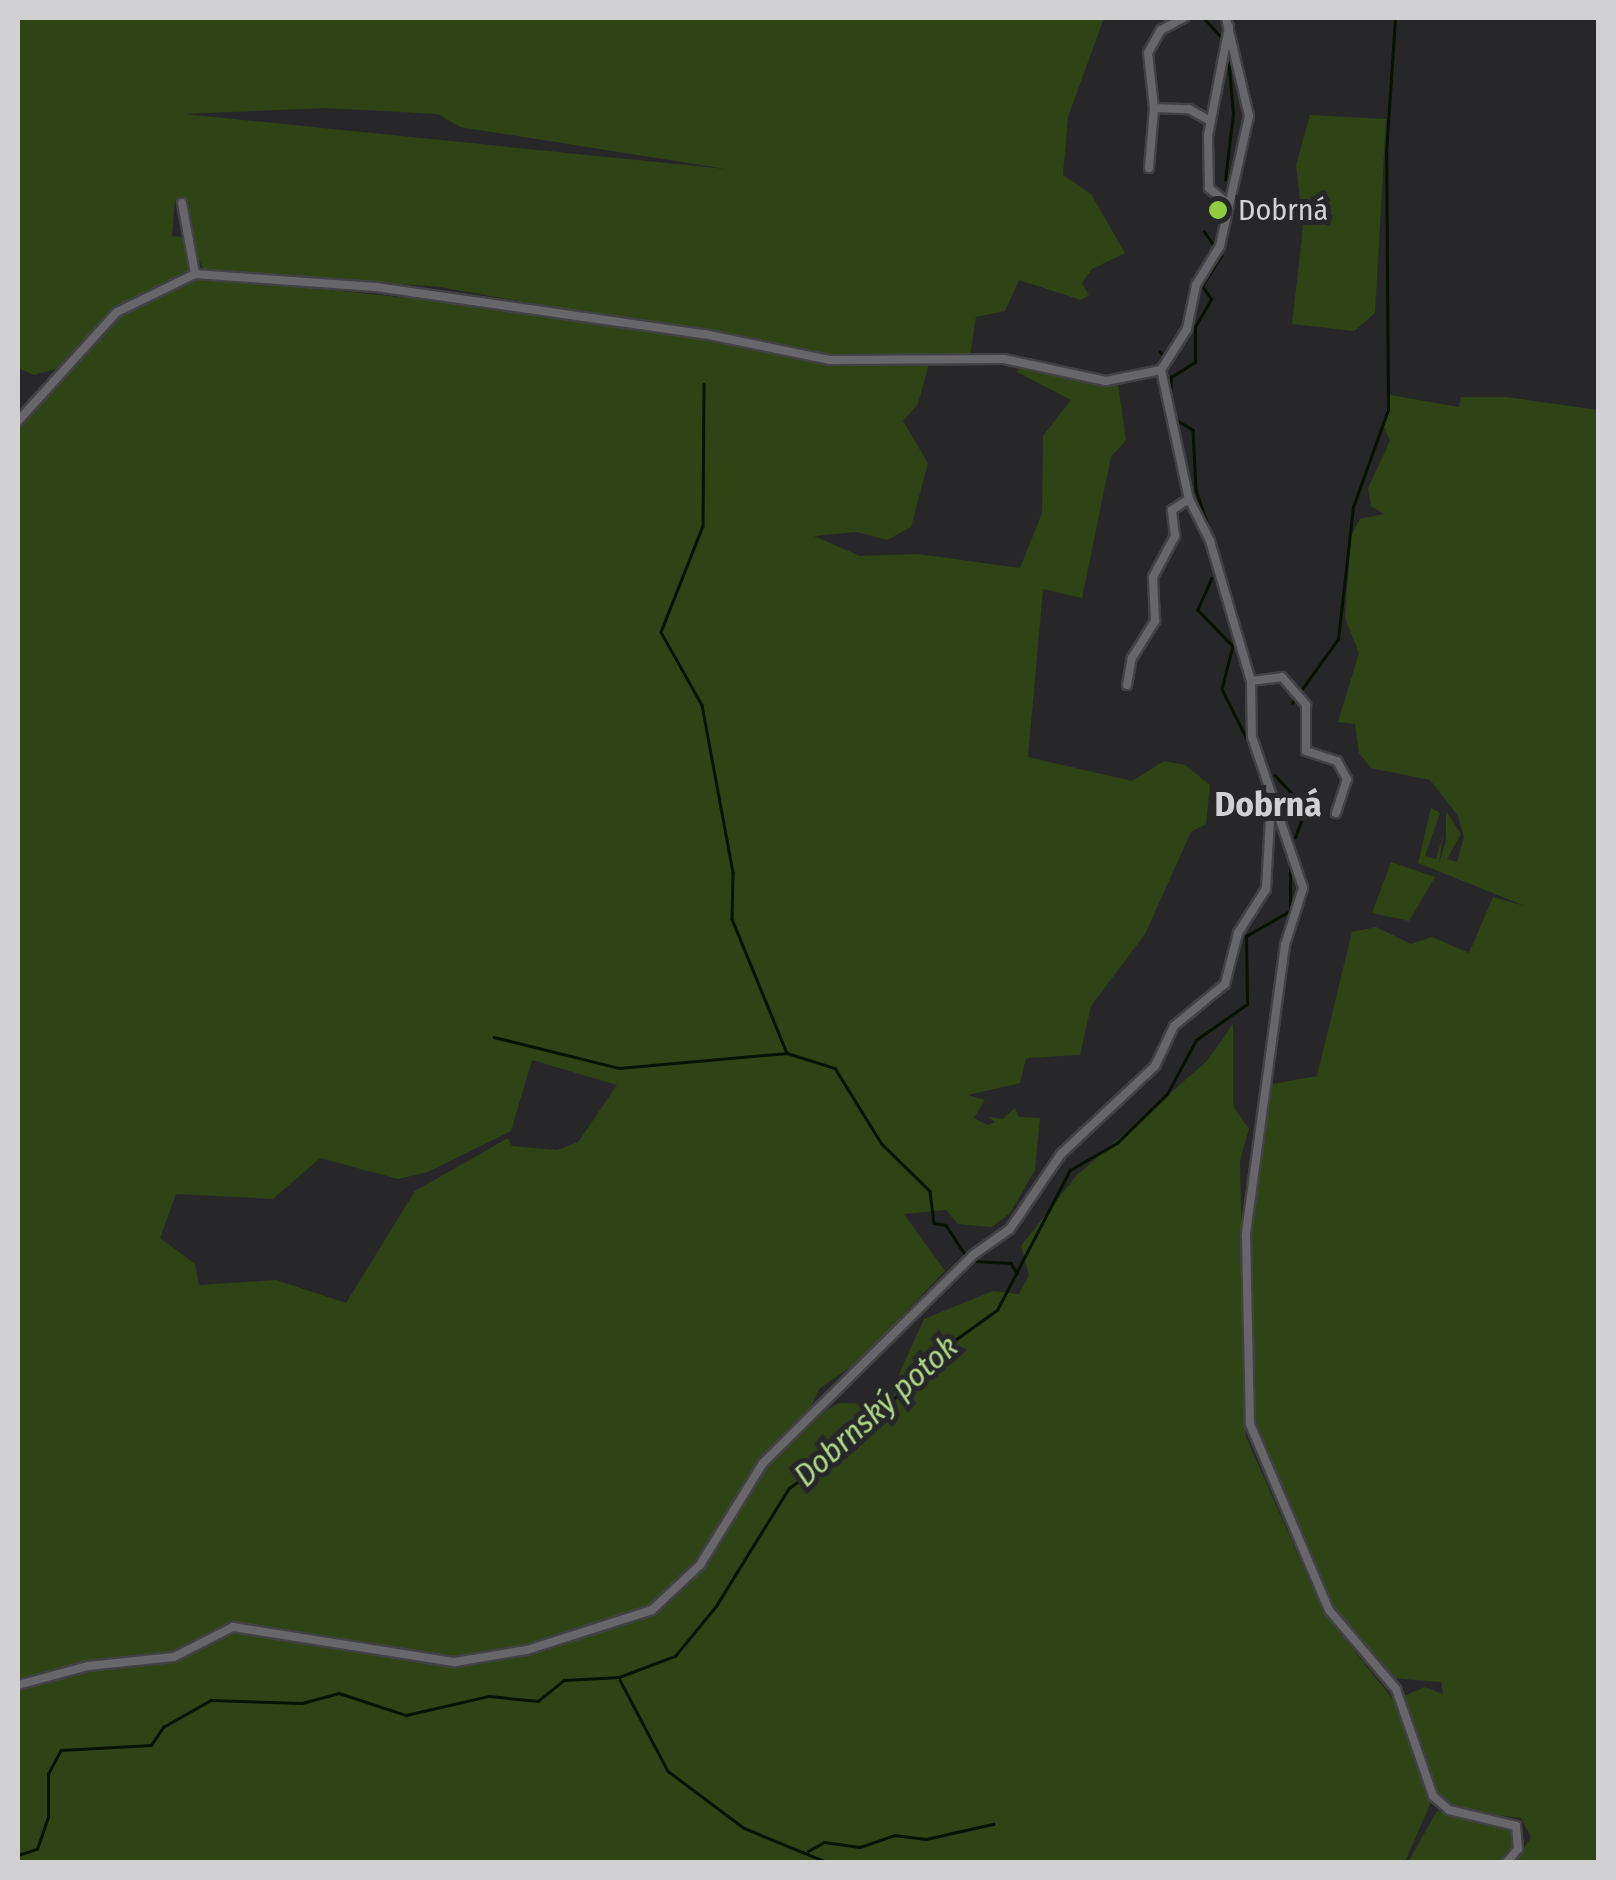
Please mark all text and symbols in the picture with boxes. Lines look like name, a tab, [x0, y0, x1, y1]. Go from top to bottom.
place label: Dobrná	[1238, 192, 1328, 228]
marker: Dobrná	[1207, 199, 1229, 221]
district label: Dobrná	[1214, 783, 1322, 825]
water label: Dobrnský potok	[786, 1327, 966, 1495]

